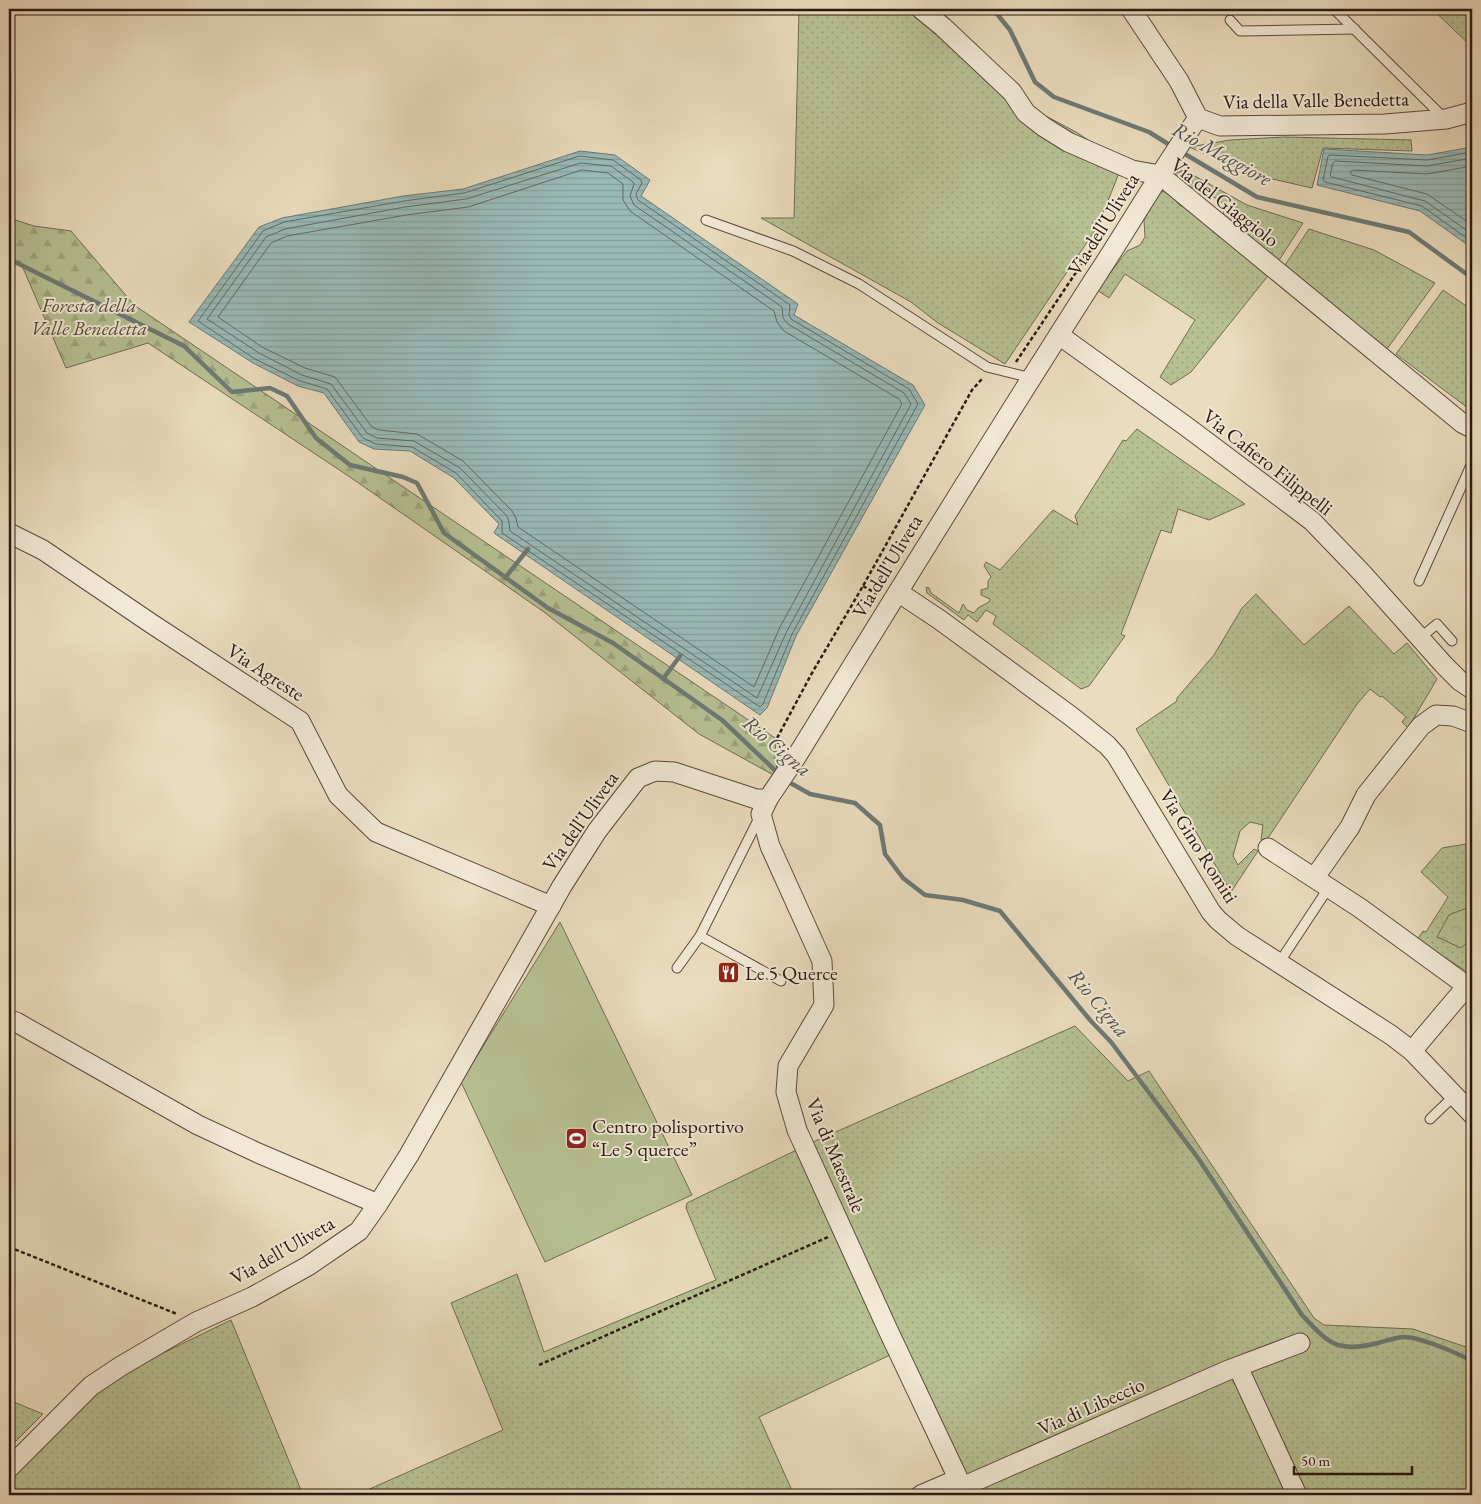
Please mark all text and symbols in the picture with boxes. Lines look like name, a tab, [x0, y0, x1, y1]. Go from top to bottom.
street label: Via della Valle Benedetta	[1223, 85, 1409, 115]
water label: Rio Maggiore	[1168, 115, 1278, 192]
street label: Via del Giaggiolo	[1165, 152, 1285, 253]
street label: Via dell'Uliveta	[1061, 168, 1145, 280]
park label: Foresta della Valle Benedetta	[31, 292, 147, 341]
street label: Via Cafiero Filippelli	[1197, 403, 1339, 521]
street label: Via dell'Uliveta	[846, 509, 928, 623]
street label: Via Agreste	[222, 637, 310, 707]
water label: Rio Cigna	[737, 709, 817, 782]
street label: Via dell'Uliveta	[536, 766, 624, 876]
street label: Via Gino Romiti	[1154, 784, 1244, 908]
place label: Le 5 Querce	[745, 960, 838, 986]
restaurant icon: Le 5 Querce	[717, 961, 741, 985]
water label: Rio Cigna	[1063, 963, 1136, 1043]
street label: Via di Maestrale	[800, 1094, 872, 1217]
place label: Centro polisportivo “Le 5 querce”	[592, 1113, 744, 1162]
sports icon: Centro polisportivo “Le 5 querce”	[564, 1126, 588, 1150]
street label: Via dell'Uliveta	[225, 1210, 339, 1290]
street label: Via di Libeccio	[1034, 1371, 1148, 1441]
scale bar	[1294, 1444, 1411, 1476]
text: 50 m	[1301, 1451, 1330, 1470]

